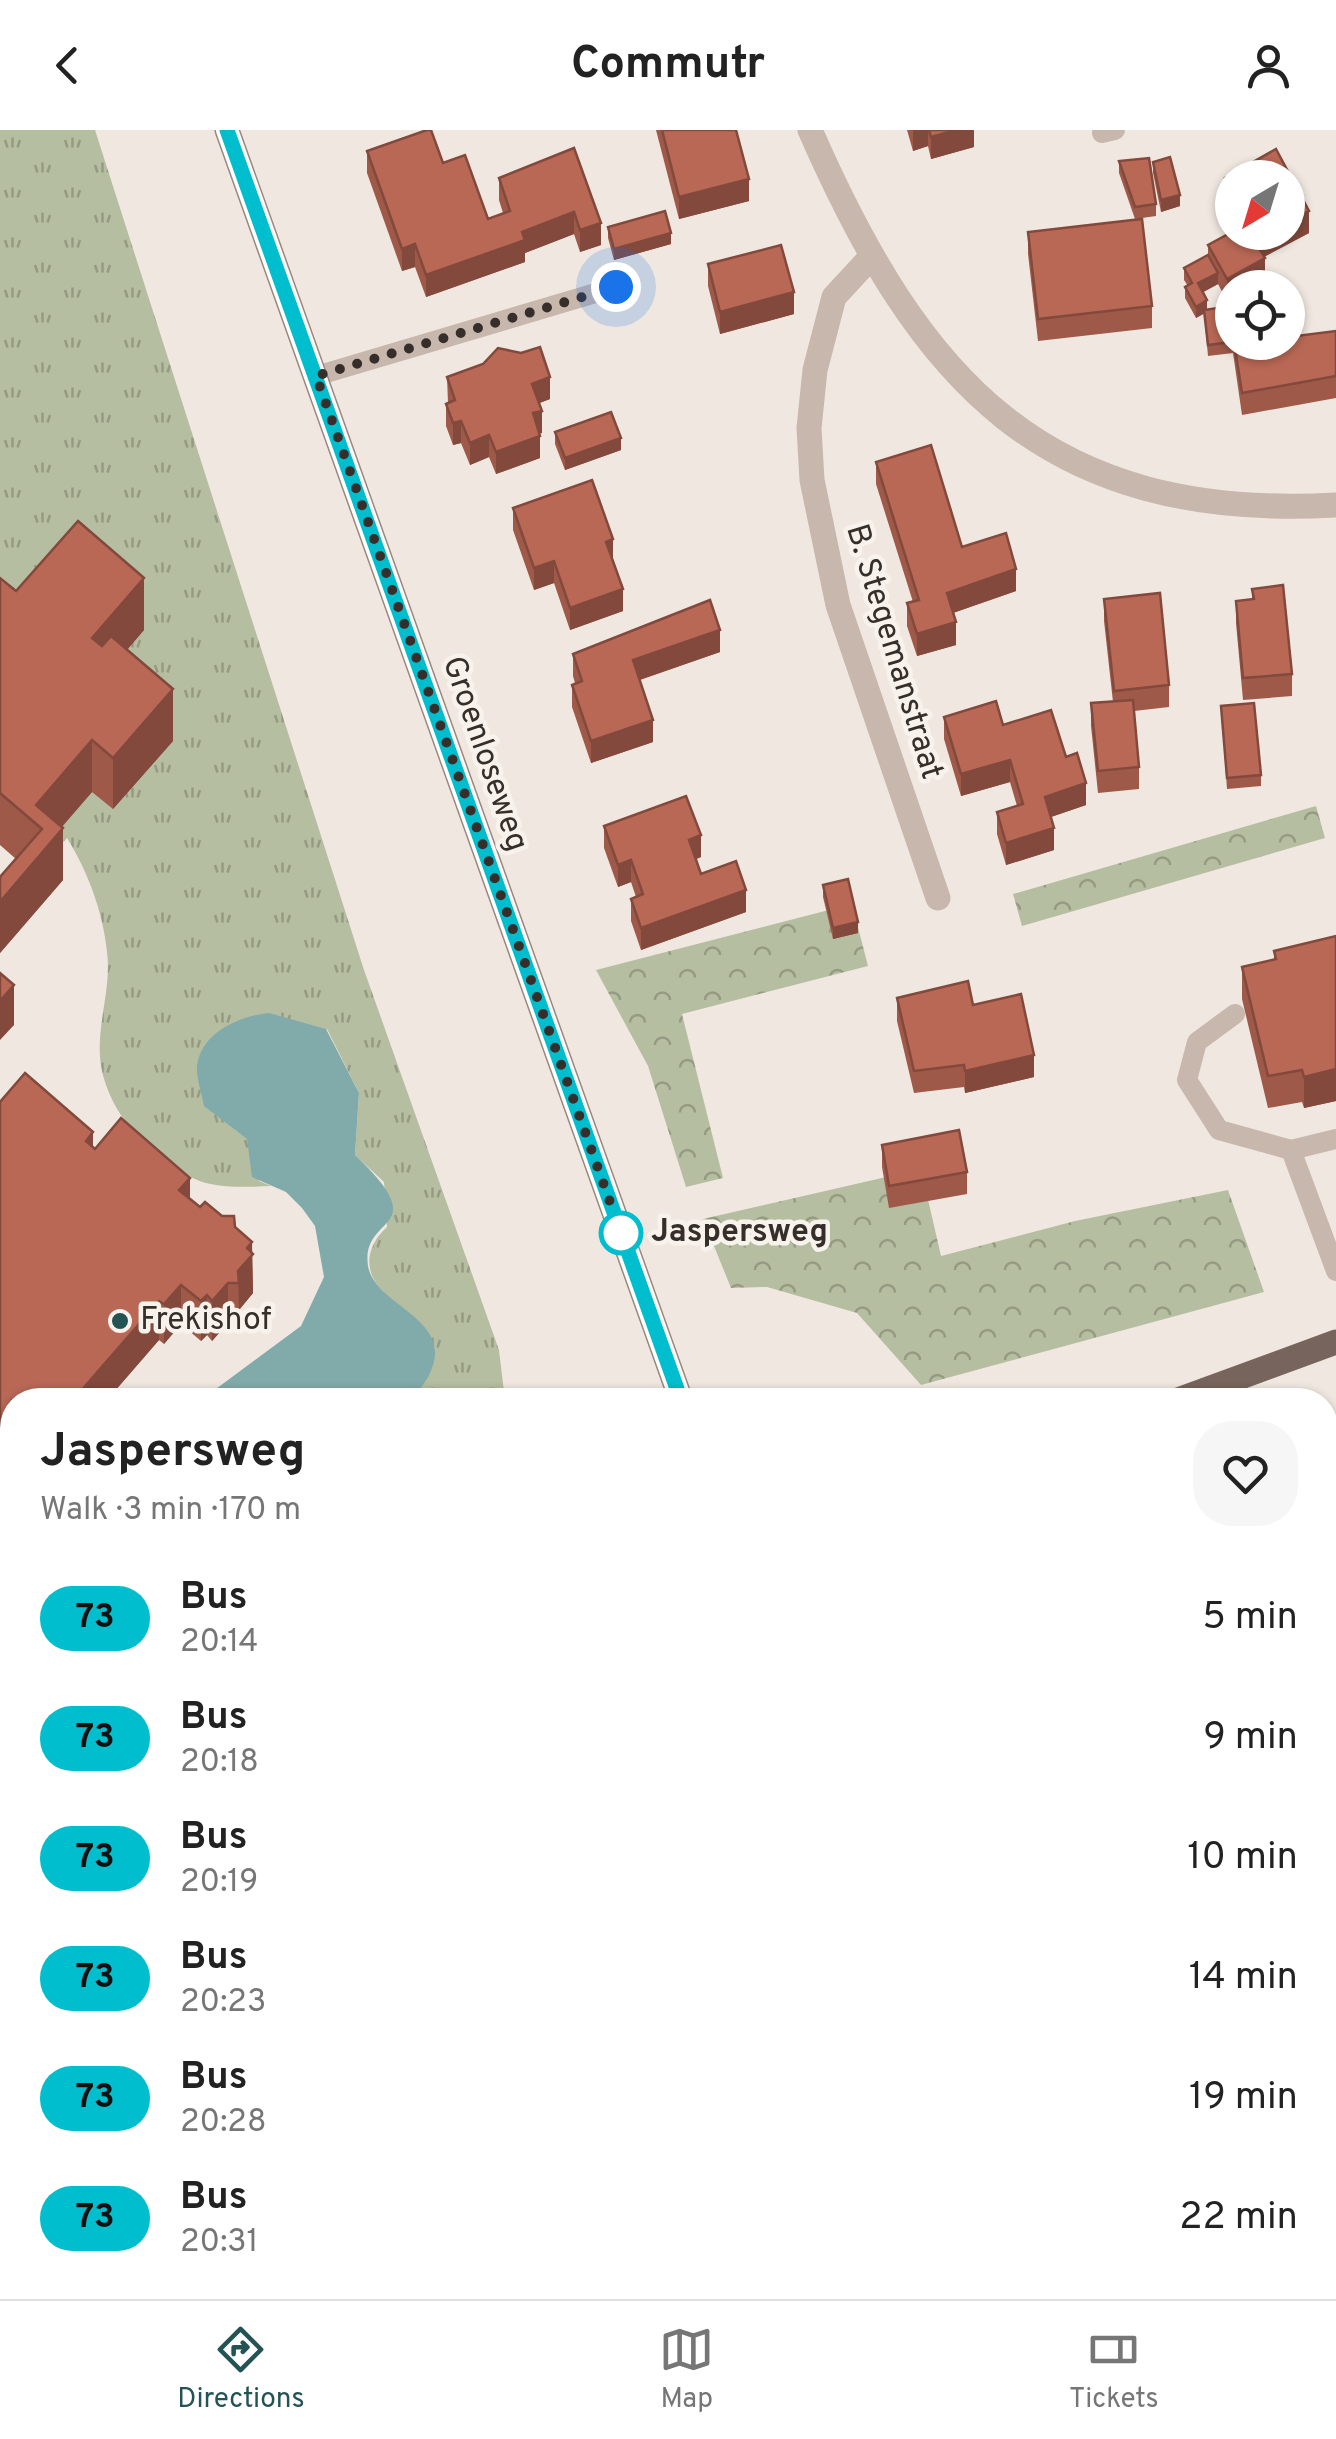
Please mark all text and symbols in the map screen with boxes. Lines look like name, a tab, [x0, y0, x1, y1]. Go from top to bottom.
text: Commutr	[571, 37, 765, 94]
icon: back	[40, 38, 95, 93]
icon: person	[1241, 38, 1296, 93]
north arrow	[1215, 160, 1305, 250]
map controls	[1215, 160, 1305, 360]
your location	[591, 262, 641, 312]
button: locate	[1215, 270, 1305, 360]
street label: B. Stegemanstraat	[835, 520, 951, 784]
street label: Groenloseweg	[432, 651, 536, 857]
marker: Jaspersweg	[600, 1212, 642, 1254]
place label: Jaspersweg	[651, 1213, 828, 1253]
place label: Frekishof	[140, 1301, 272, 1341]
marker: Frekishof	[109, 1310, 131, 1332]
button: heart	[1193, 1421, 1298, 1526]
text: Jaspersweg	[40, 1423, 306, 1483]
text: Walk · 3 min · 170 m	[40, 1491, 301, 1531]
text: Bus	[180, 1574, 247, 1623]
text: 5 min	[1202, 1594, 1298, 1643]
text: 73	[75, 1596, 115, 1640]
text: 20:14	[180, 1623, 259, 1663]
text: Bus	[180, 1694, 247, 1743]
text: 9 min	[1203, 1714, 1298, 1763]
text: 73	[75, 1716, 115, 1760]
text: 20:18	[180, 1743, 259, 1783]
text: Bus	[180, 1814, 247, 1863]
text: 10 min	[1187, 1834, 1298, 1883]
text: 73	[75, 1836, 115, 1880]
text: 20:19	[180, 1863, 258, 1903]
text: Bus	[180, 1934, 247, 1983]
text: 14 min	[1189, 1954, 1298, 2003]
text: 73	[75, 1956, 115, 2000]
text: 20:23	[180, 1983, 266, 2023]
text: Bus	[180, 2054, 247, 2103]
text: 19 min	[1189, 2074, 1298, 2123]
text: 73	[75, 2076, 115, 2120]
text: 20:28	[180, 2103, 266, 2143]
text: Bus	[180, 2174, 247, 2223]
text: 22 min	[1179, 2194, 1298, 2243]
text: 73	[75, 2196, 115, 2240]
text: 20:31	[180, 2223, 258, 2263]
tab: Directions	[177, 2322, 305, 2418]
tab: Map	[659, 2322, 714, 2418]
tab: Tickets	[1069, 2322, 1159, 2418]

